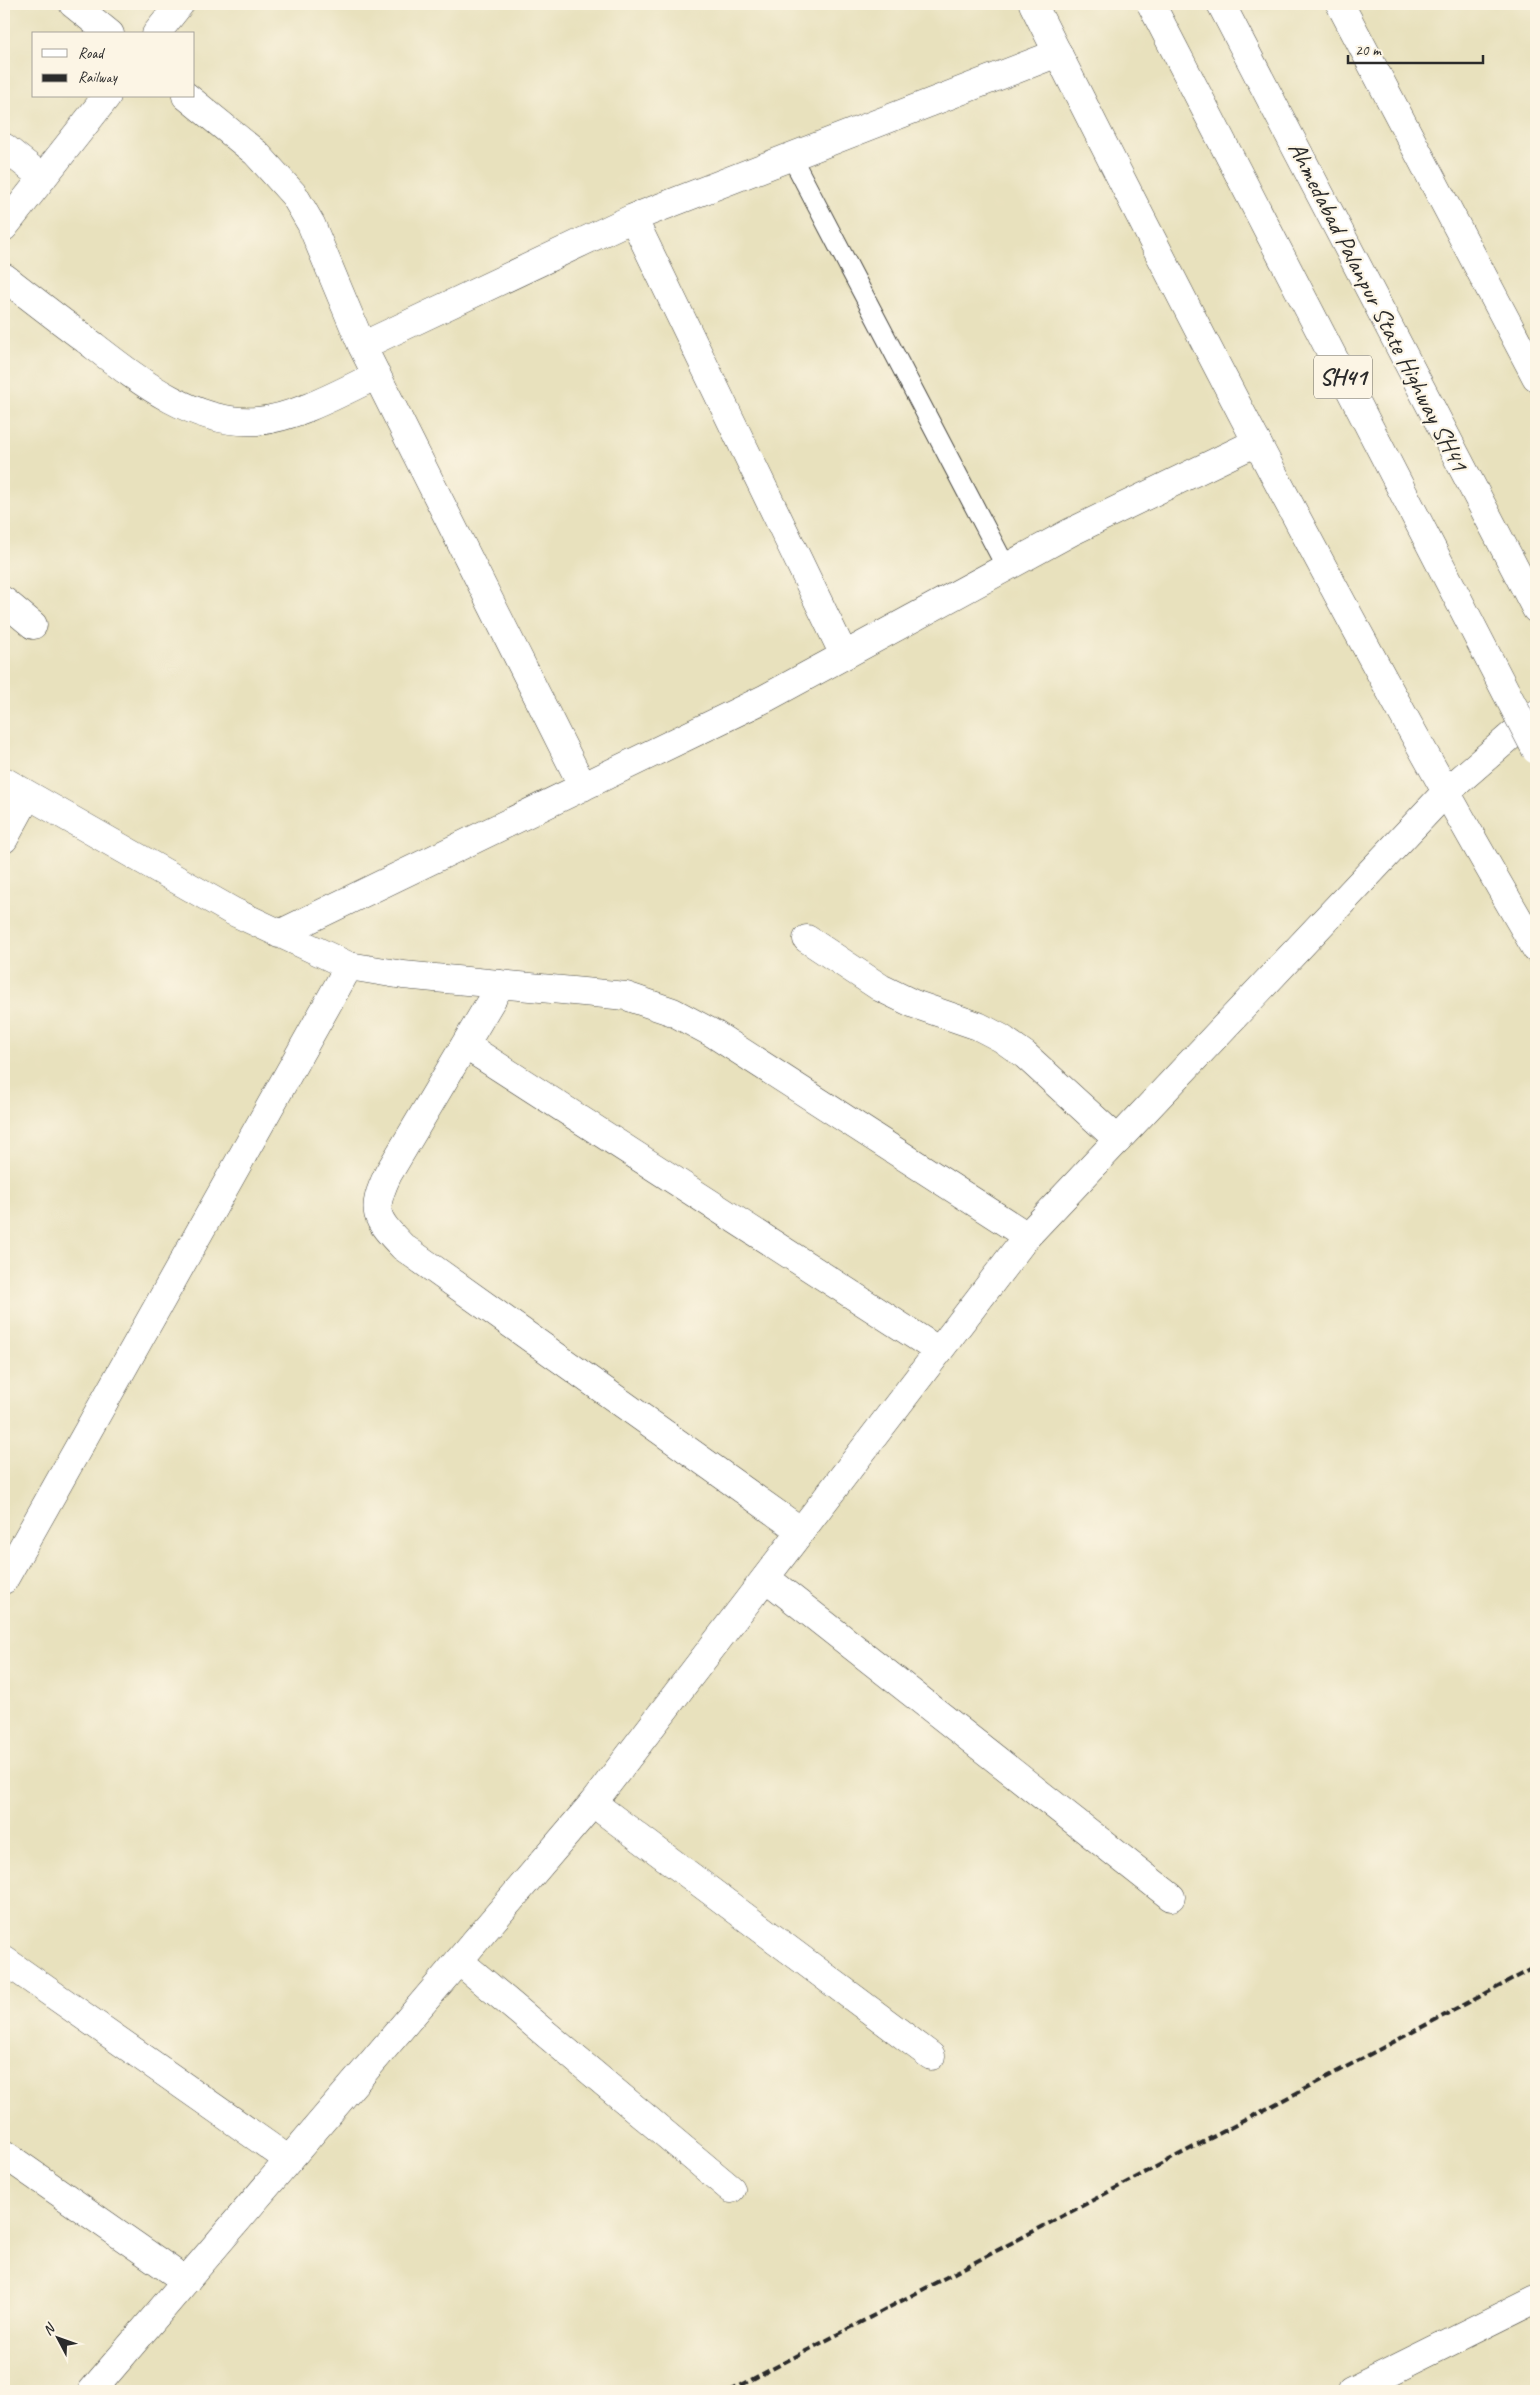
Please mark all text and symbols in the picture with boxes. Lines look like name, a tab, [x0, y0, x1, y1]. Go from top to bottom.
legend	[32, 32, 195, 98]
scale bar	[1348, 32, 1482, 64]
text: 20 m	[1355, 41, 1382, 60]
text: Road	[78, 44, 105, 63]
text: Railway	[78, 68, 119, 87]
street label: Ahmedabad Palanpur State Highway SH41	[1283, 137, 1475, 475]
road number: SH41	[1314, 356, 1372, 398]
north arrow	[32, 2312, 82, 2362]
text: N	[39, 2319, 59, 2339]

